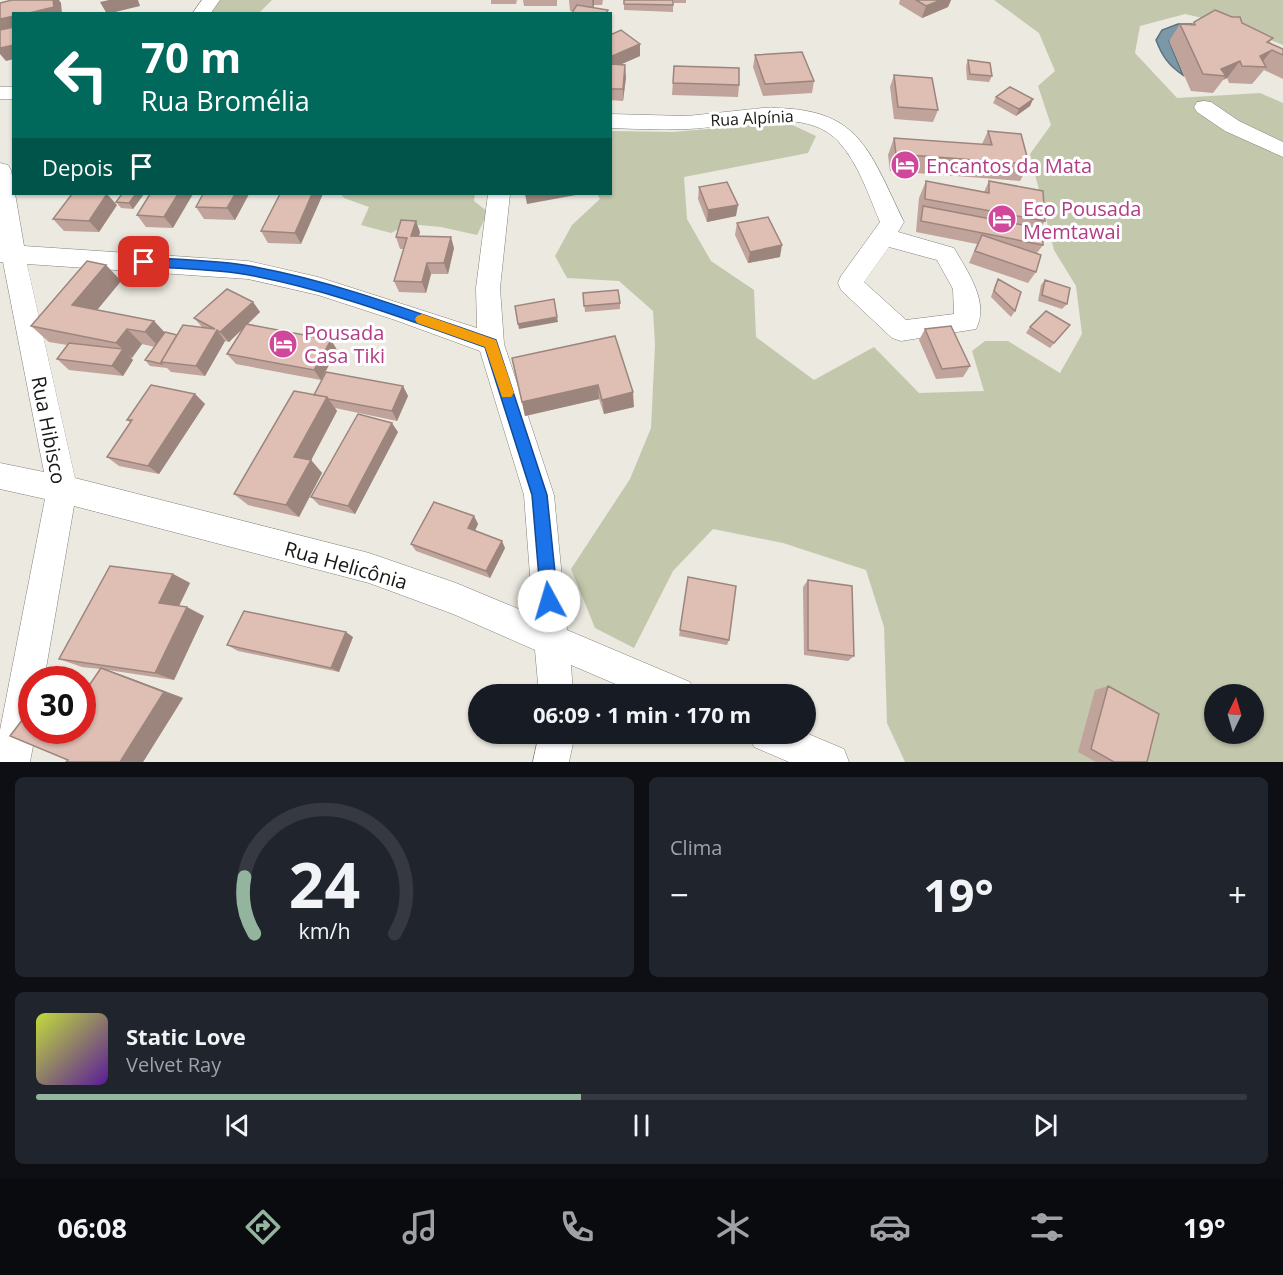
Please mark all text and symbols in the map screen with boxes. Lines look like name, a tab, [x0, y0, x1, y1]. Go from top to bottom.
text: 70 m	[141, 28, 241, 85]
icon: left	[42, 36, 120, 114]
text: Rua Bromélia	[141, 82, 310, 119]
street label: Rua Alpínia	[710, 105, 794, 131]
hotel icon: Encantos da Mata	[889, 149, 921, 181]
icon: arrive	[125, 150, 158, 183]
text: Depois	[42, 152, 113, 182]
place label: Encantos da Mata	[926, 152, 1092, 179]
place label: Eco Pousada Memtawai	[1023, 195, 1141, 245]
hotel icon: Eco Pousada Memtawai	[986, 203, 1018, 235]
pin	[118, 236, 169, 287]
icon: arrive	[127, 245, 160, 278]
place label: Pousada Casa Tiki	[304, 319, 385, 369]
hotel icon: Pousada Casa Tiki	[267, 328, 299, 360]
street label: Rua Hibisco	[25, 374, 73, 486]
street label: Rua Helicônia	[281, 535, 411, 595]
position arrow	[517, 569, 581, 633]
speed limit sign: 30	[18, 666, 96, 744]
north arrow	[1204, 684, 1264, 744]
map controls	[1204, 684, 1264, 744]
text: 06:09 · 1 min · 170 m	[533, 699, 751, 729]
text: Clima	[670, 834, 722, 861]
text: 24	[289, 841, 360, 926]
text: 19°	[923, 864, 994, 925]
text: −	[670, 872, 689, 917]
text: +	[1228, 872, 1247, 917]
text: km/h	[298, 916, 351, 945]
text: Static Love	[126, 1021, 246, 1051]
text: Velvet Ray	[126, 1051, 221, 1078]
icon: previous	[221, 1109, 254, 1142]
icon: pause	[625, 1109, 658, 1142]
icon: next	[1029, 1109, 1062, 1142]
icon: directions	[242, 1206, 284, 1248]
icon: music	[399, 1206, 441, 1248]
icon: phone	[556, 1206, 598, 1248]
icon: climate	[712, 1206, 754, 1248]
icon: car	[869, 1206, 911, 1248]
icon: filters	[1026, 1206, 1068, 1248]
text: 06:08	[57, 1209, 127, 1246]
text: 19°	[1183, 1209, 1225, 1246]

